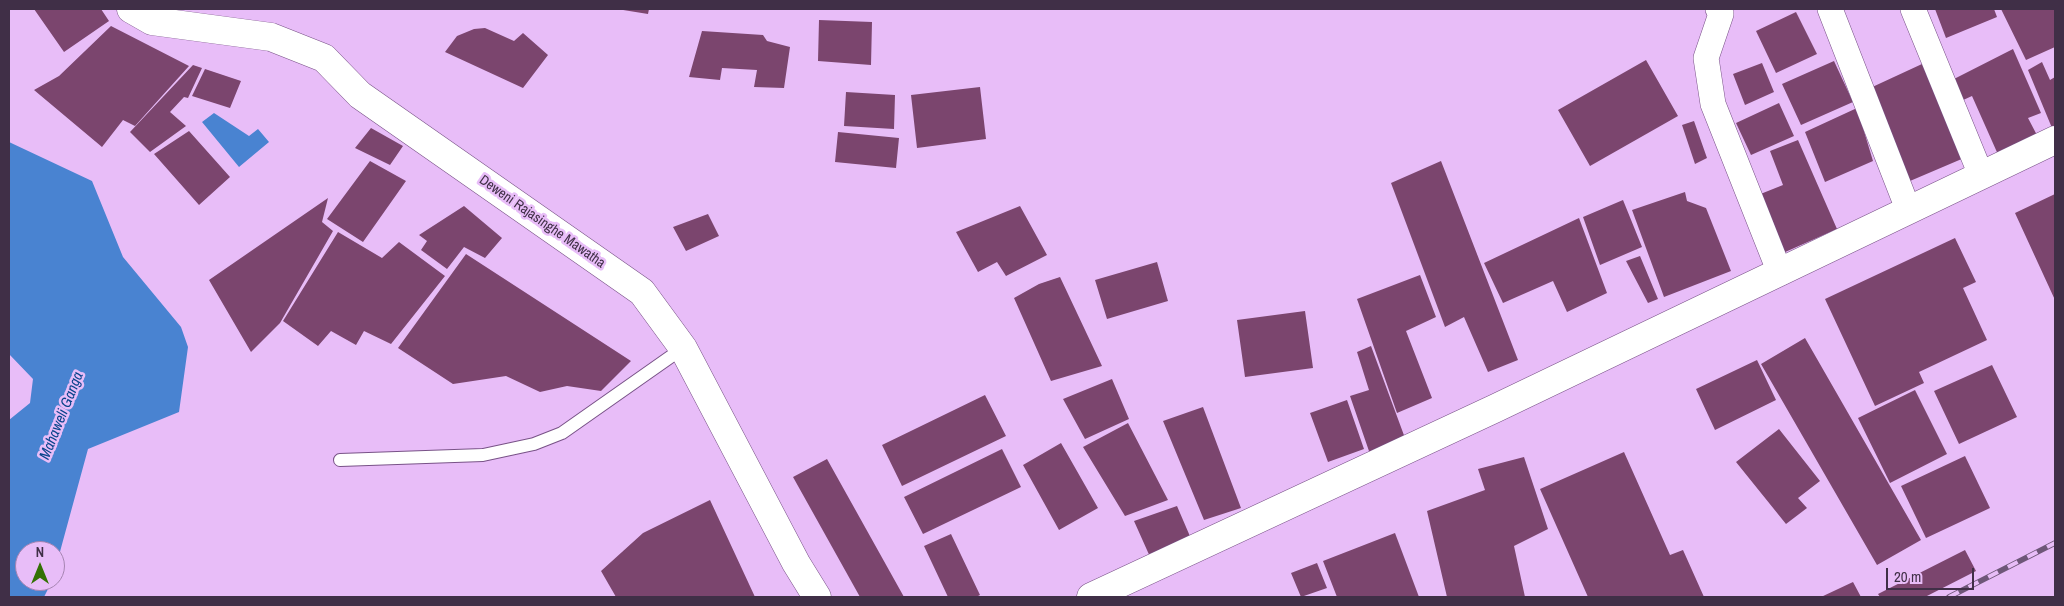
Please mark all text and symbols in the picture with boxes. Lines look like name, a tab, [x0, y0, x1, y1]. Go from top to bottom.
street label: Deweni Rajasinghe Mawatha	[476, 172, 608, 272]
water label: Mahaweli Ganga	[36, 370, 88, 462]
north arrow	[15, 541, 65, 591]
text: N	[36, 543, 44, 561]
scale bar	[1889, 558, 1976, 590]
text: 20 m	[1894, 566, 1921, 587]

